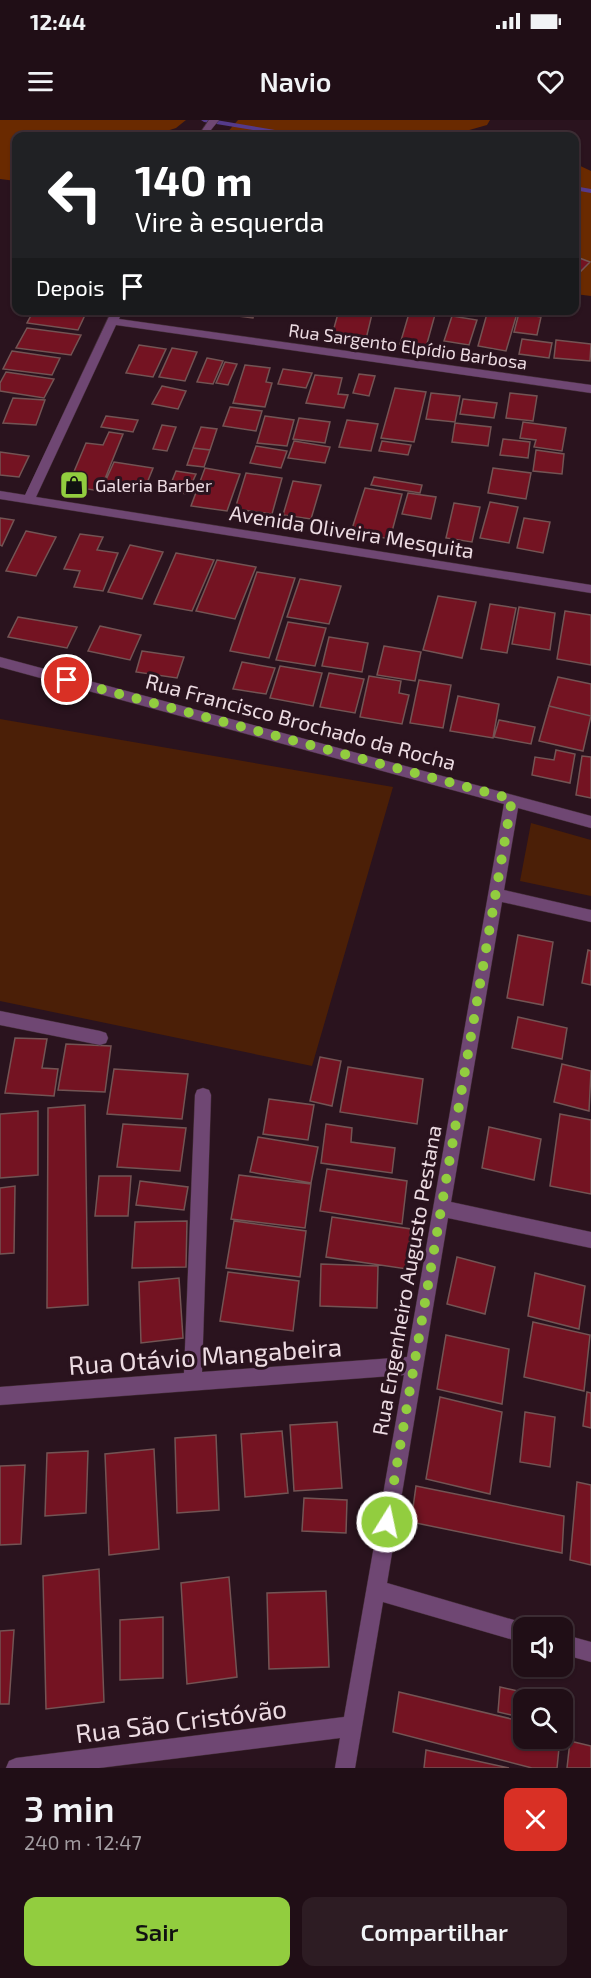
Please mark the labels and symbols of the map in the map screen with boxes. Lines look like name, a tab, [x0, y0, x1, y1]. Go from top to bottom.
street label: Rua Sargento Elpídio Barbosa	[287, 318, 529, 374]
shop icon: Galeria Barber	[58, 469, 90, 501]
place label: Galeria Barber	[95, 474, 212, 496]
street label: Avenida Oliveira Mesquita	[228, 499, 476, 563]
pin	[41, 654, 92, 705]
street label: Rua Francisco Brochado da Rocha	[143, 668, 459, 774]
street label: Rua Engenheiro Augusto Pestana	[366, 1123, 446, 1437]
street label: Rua Otávio Mangabeira	[67, 1330, 343, 1380]
position arrow	[355, 1490, 419, 1554]
street label: Rua São Cristóvão	[74, 1692, 288, 1748]

